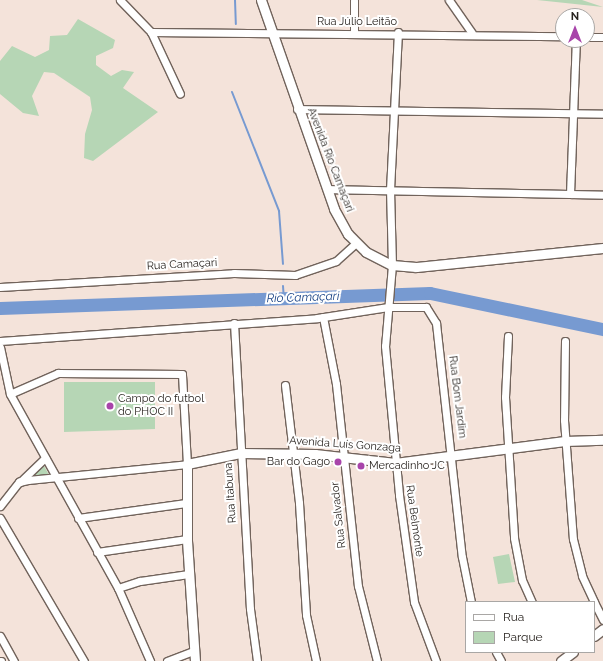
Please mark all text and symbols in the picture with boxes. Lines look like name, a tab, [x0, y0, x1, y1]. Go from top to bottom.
north arrow	[555, 8, 595, 48]
text: N	[571, 10, 579, 23]
street label: Rua Júlio Leitão	[317, 15, 397, 29]
street label: Avenida Rio Camaçari	[304, 106, 356, 214]
street label: Rua Camaçari	[147, 257, 217, 273]
water label: Rio Camaçari	[266, 290, 340, 306]
street label: Rua Bom Jardim	[445, 355, 469, 439]
place label: Campo do futbol do PHOC II	[118, 393, 204, 419]
marker: Campo do futbol do PHOC II	[105, 401, 115, 411]
street label: Avenida Luís Gonzaga	[289, 435, 401, 455]
place label: Bar do Gago	[267, 455, 330, 469]
marker: Bar do Gago	[333, 457, 343, 467]
place label: Mercadinho JC	[369, 459, 445, 473]
marker: Mercadinho JC	[356, 461, 366, 471]
street label: Rua Itabuna	[222, 462, 240, 524]
street label: Rua Salvador	[329, 481, 349, 549]
street label: Rua Belmonte	[402, 484, 426, 558]
legend	[465, 601, 595, 653]
text: Rua	[503, 610, 524, 624]
text: Parque	[503, 630, 543, 644]

